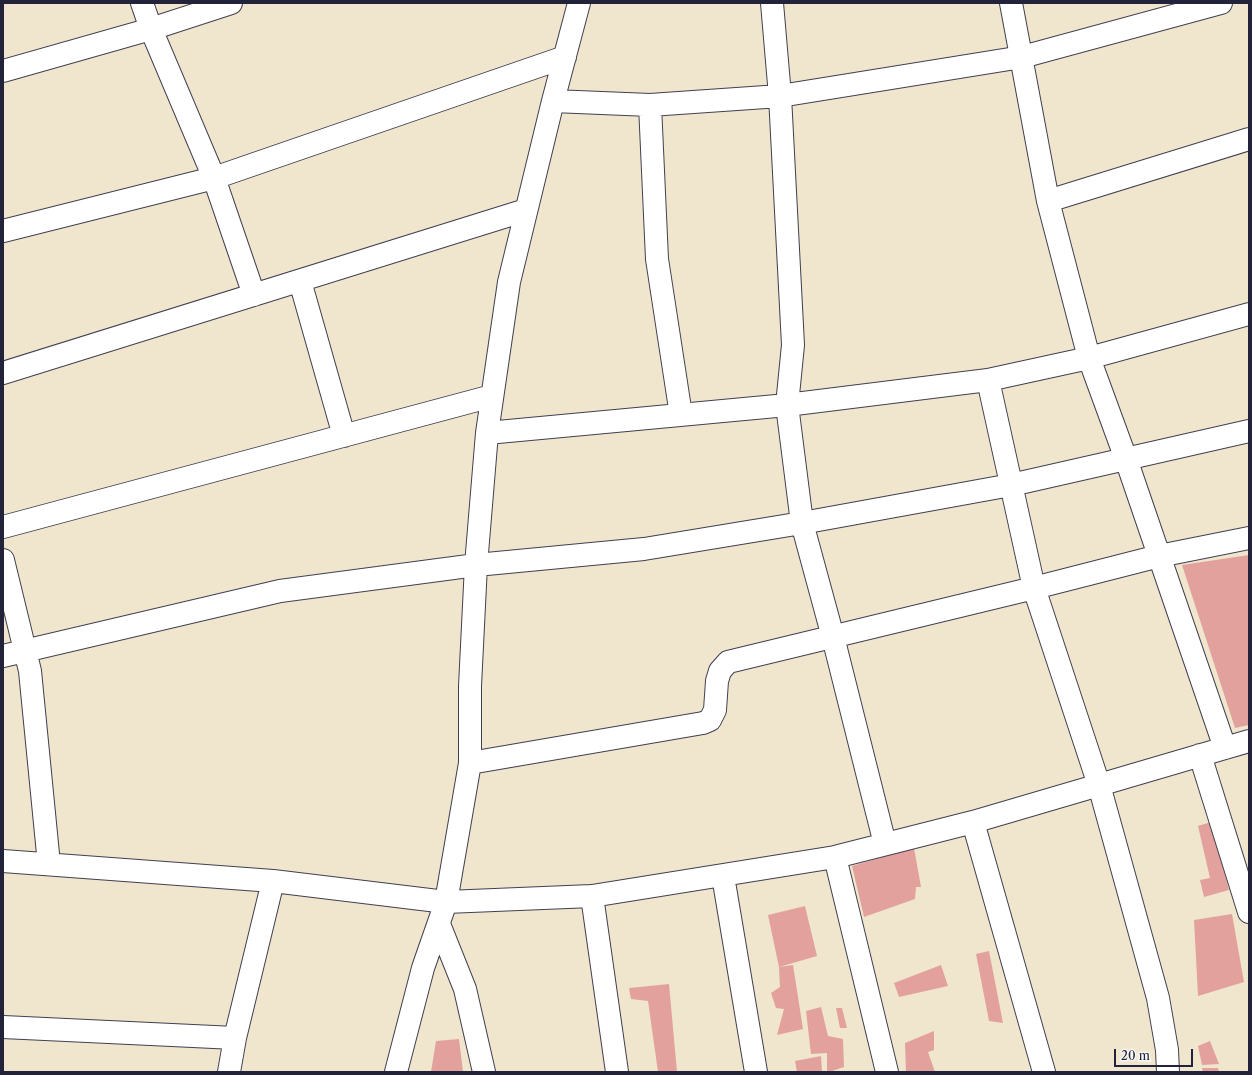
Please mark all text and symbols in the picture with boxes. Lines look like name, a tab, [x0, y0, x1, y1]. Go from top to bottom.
scale bar	[1116, 1041, 1195, 1067]
text: 20 m	[1121, 1048, 1150, 1063]

